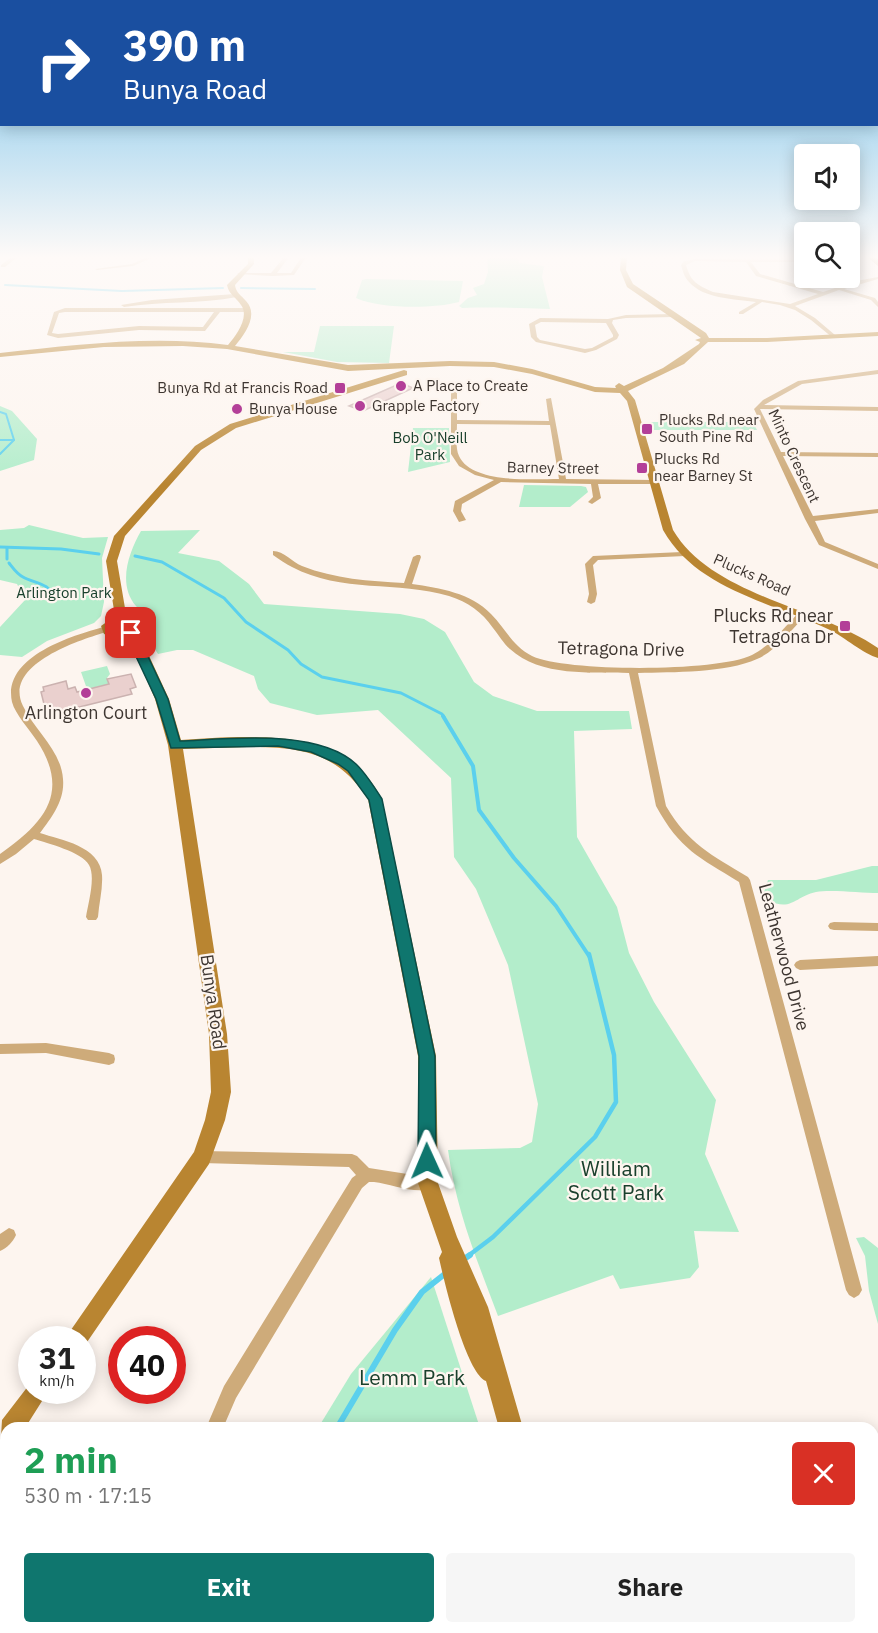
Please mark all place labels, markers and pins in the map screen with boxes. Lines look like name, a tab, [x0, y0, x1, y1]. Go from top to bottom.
place label: A Place to Create	[413, 376, 528, 395]
place label: Bunya Rd at Francis Road	[157, 378, 328, 397]
marker: A Place to Create	[394, 379, 408, 393]
marker: Bunya Rd at Francis Road	[333, 381, 347, 395]
place label: Grapple Factory	[372, 396, 480, 415]
place label: Bunya House	[249, 399, 338, 418]
marker: Grapple Factory	[353, 399, 367, 413]
marker: Bunya House	[230, 402, 244, 416]
place label: Plucks Rd near South Pine Rd	[659, 410, 759, 446]
marker: Plucks Rd near South Pine Rd	[640, 422, 654, 436]
place label: Plucks Rd near Barney St	[654, 449, 753, 485]
marker: Plucks Rd near Barney St	[635, 461, 649, 475]
place label: Plucks Rd near Tetragona Dr	[713, 604, 833, 648]
pin	[105, 607, 156, 658]
marker: Plucks Rd near Tetragona Dr	[838, 619, 852, 633]
marker: Arlington Court	[79, 686, 93, 700]
place label: Arlington Court	[25, 701, 147, 724]

